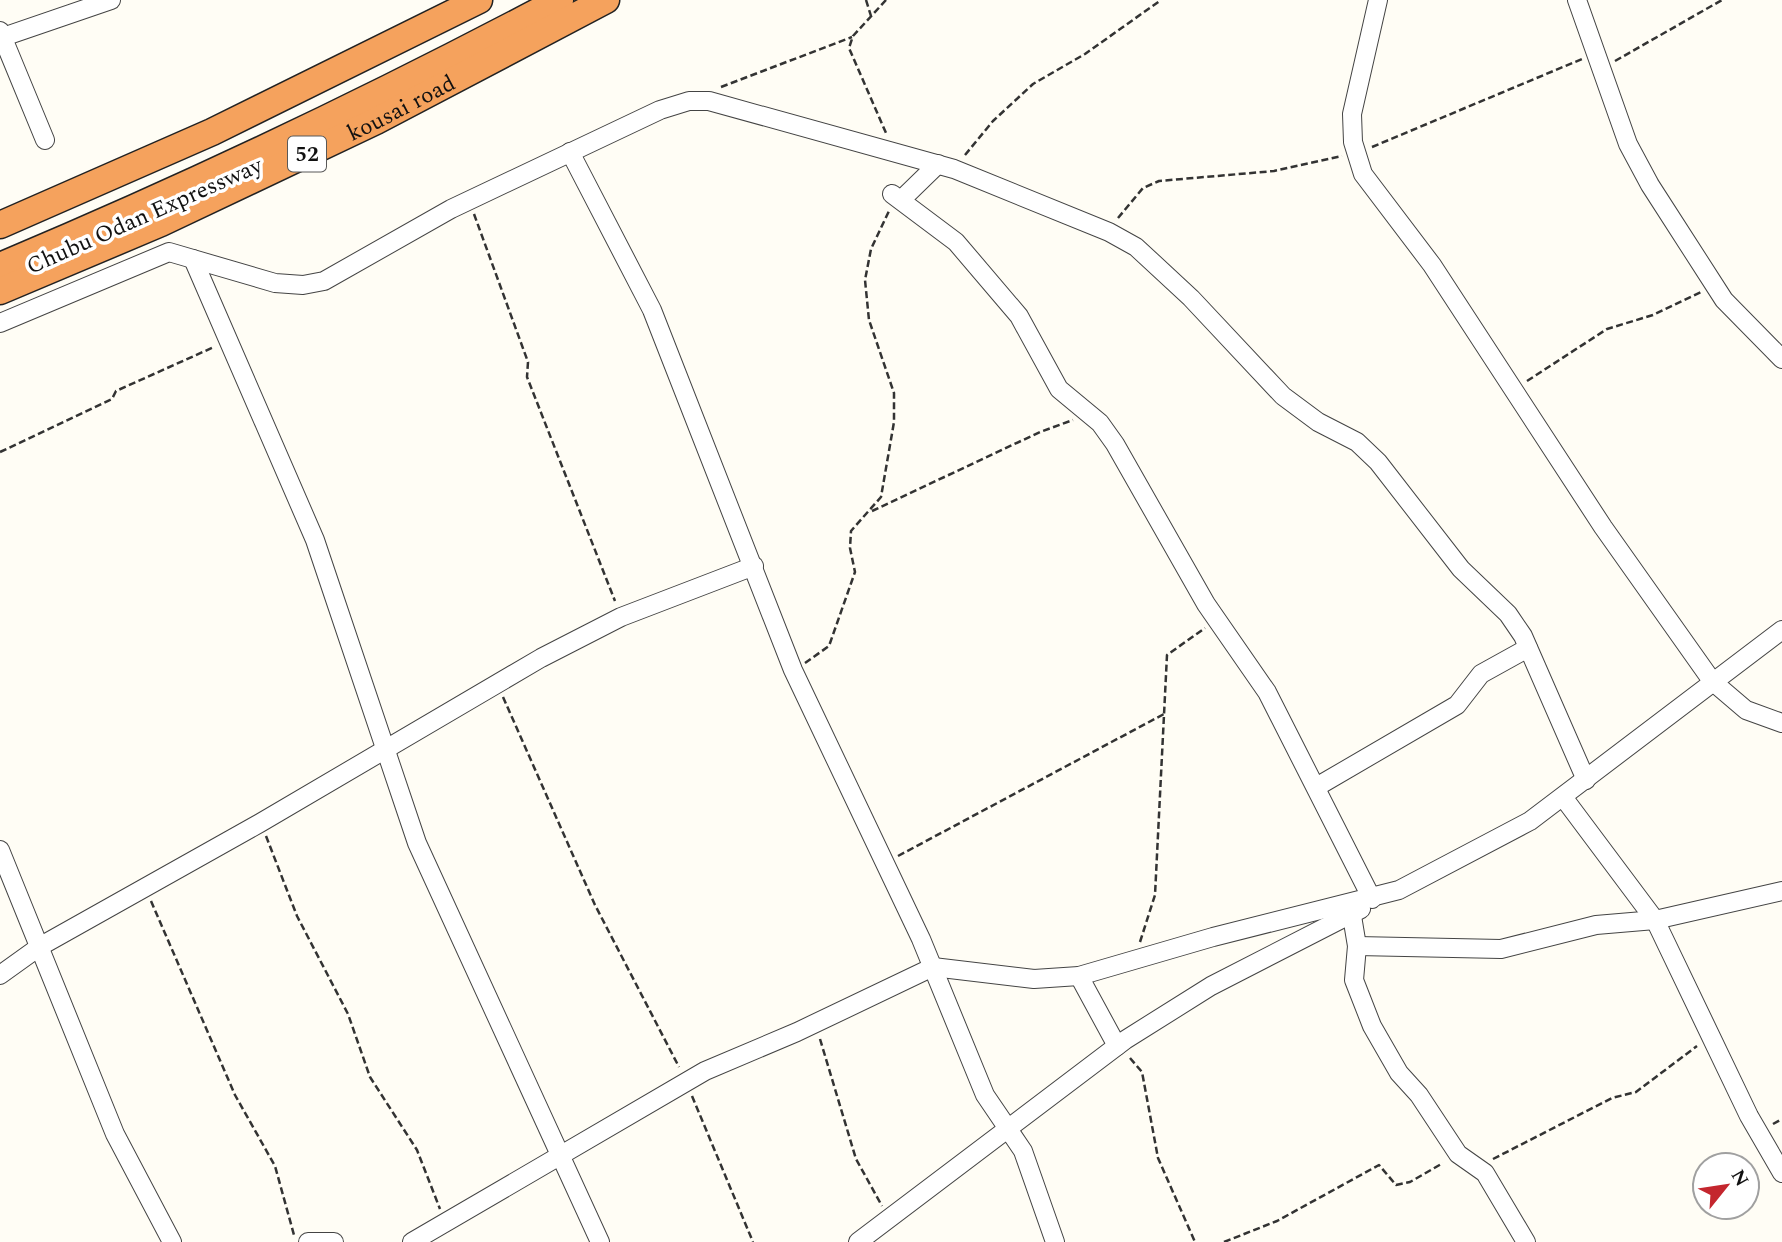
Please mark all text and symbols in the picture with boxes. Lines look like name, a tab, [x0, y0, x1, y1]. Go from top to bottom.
street label: kousai road	[342, 66, 462, 151]
road number: 52	[288, 136, 326, 172]
street label: Chubu Odan Expressway	[21, 148, 269, 284]
north arrow	[1691, 1151, 1761, 1221]
text: N	[1723, 1164, 1756, 1192]

